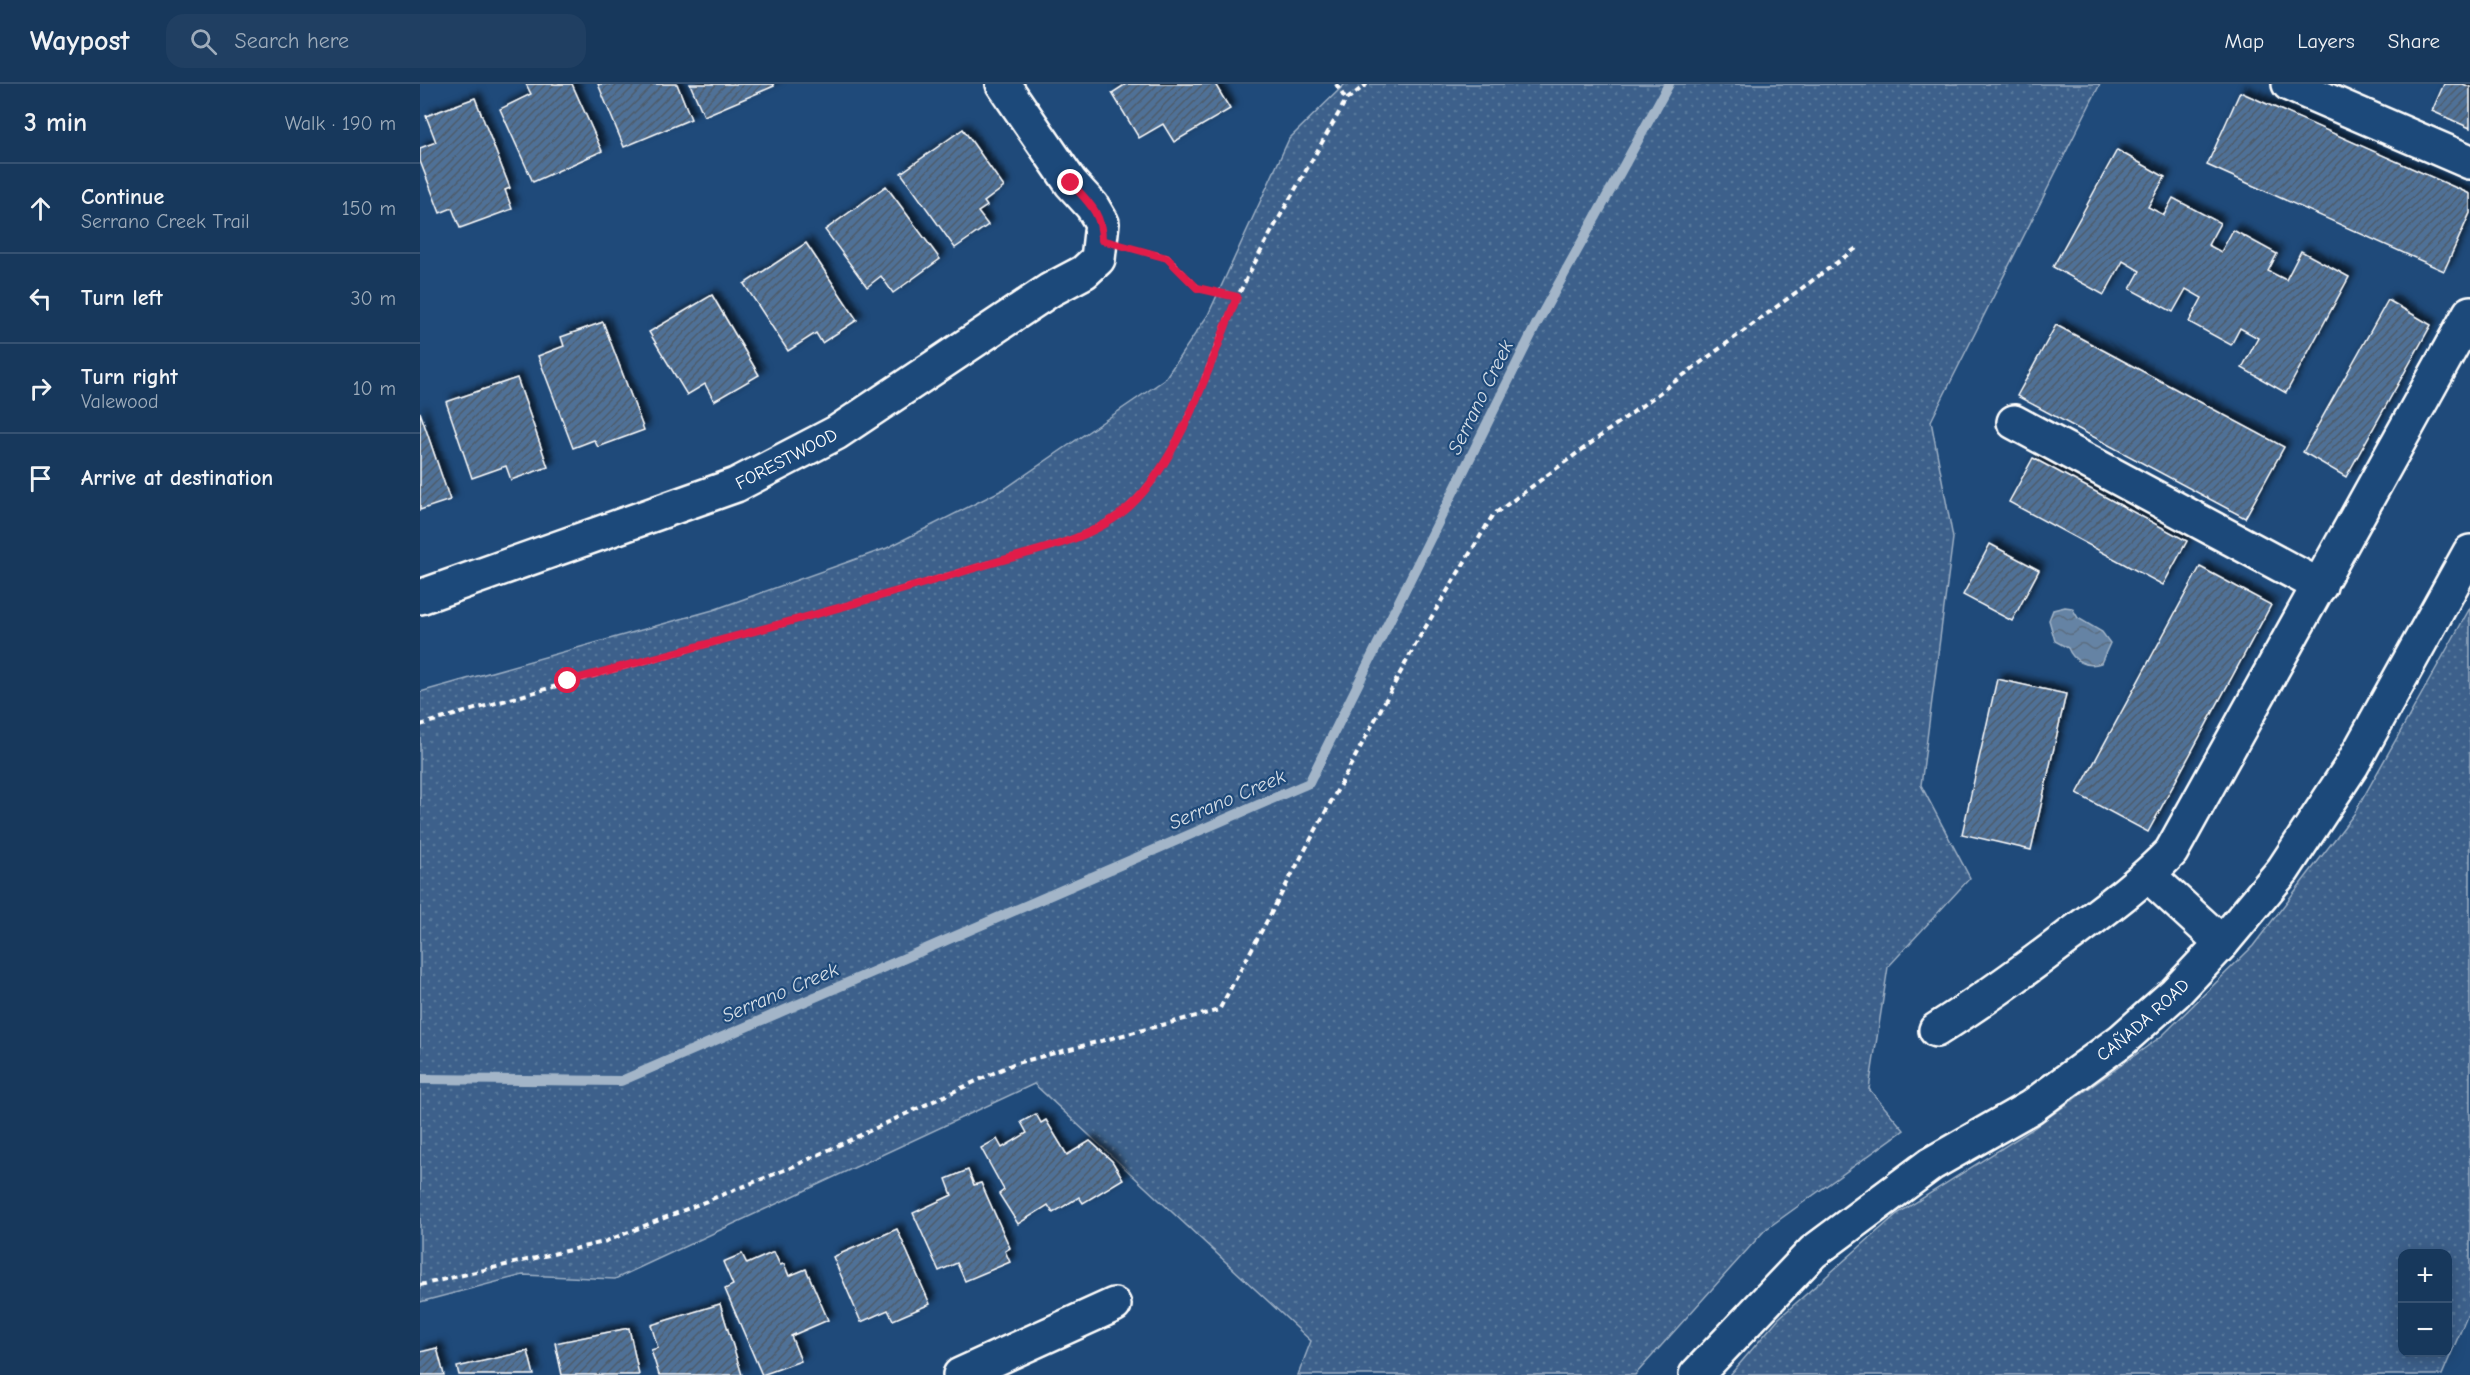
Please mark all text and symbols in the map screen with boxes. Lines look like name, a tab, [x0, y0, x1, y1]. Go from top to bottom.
search box	[166, 14, 586, 68]
text: Waypost	[30, 25, 130, 57]
icon: search	[187, 25, 220, 58]
text: Search here	[235, 28, 349, 54]
text: Map	[2225, 29, 2264, 53]
text: Layers	[2297, 29, 2355, 53]
text: Share	[2388, 29, 2440, 53]
text: 3 min	[24, 108, 87, 138]
text: Walk · 190 m	[285, 112, 396, 135]
route end	[1057, 169, 1083, 195]
text: Continue	[81, 184, 164, 210]
icon: ahead	[24, 192, 57, 225]
text: 150 m	[342, 197, 396, 220]
text: Serrano Creek Trail	[81, 210, 250, 233]
icon: left	[24, 282, 57, 315]
text: Turn left	[81, 285, 163, 311]
text: 30 m	[350, 287, 396, 310]
water label: Serrano Creek	[1443, 336, 1518, 458]
text: Turn right	[81, 364, 178, 390]
icon: right	[24, 372, 57, 405]
text: 10 m	[353, 377, 396, 400]
text: Valewood	[81, 390, 159, 413]
street label: FORESTWOOD	[732, 424, 841, 494]
icon: arrive	[24, 462, 57, 495]
text: Arrive at destination	[81, 465, 273, 491]
route start	[554, 667, 580, 693]
water label: Serrano Creek	[1165, 764, 1289, 834]
water label: Serrano Creek	[718, 957, 842, 1027]
street label: CAÑADA ROAD	[2093, 975, 2194, 1066]
map controls	[2398, 1249, 2452, 1357]
button: +	[2398, 1249, 2452, 1303]
button: −	[2398, 1303, 2452, 1357]

